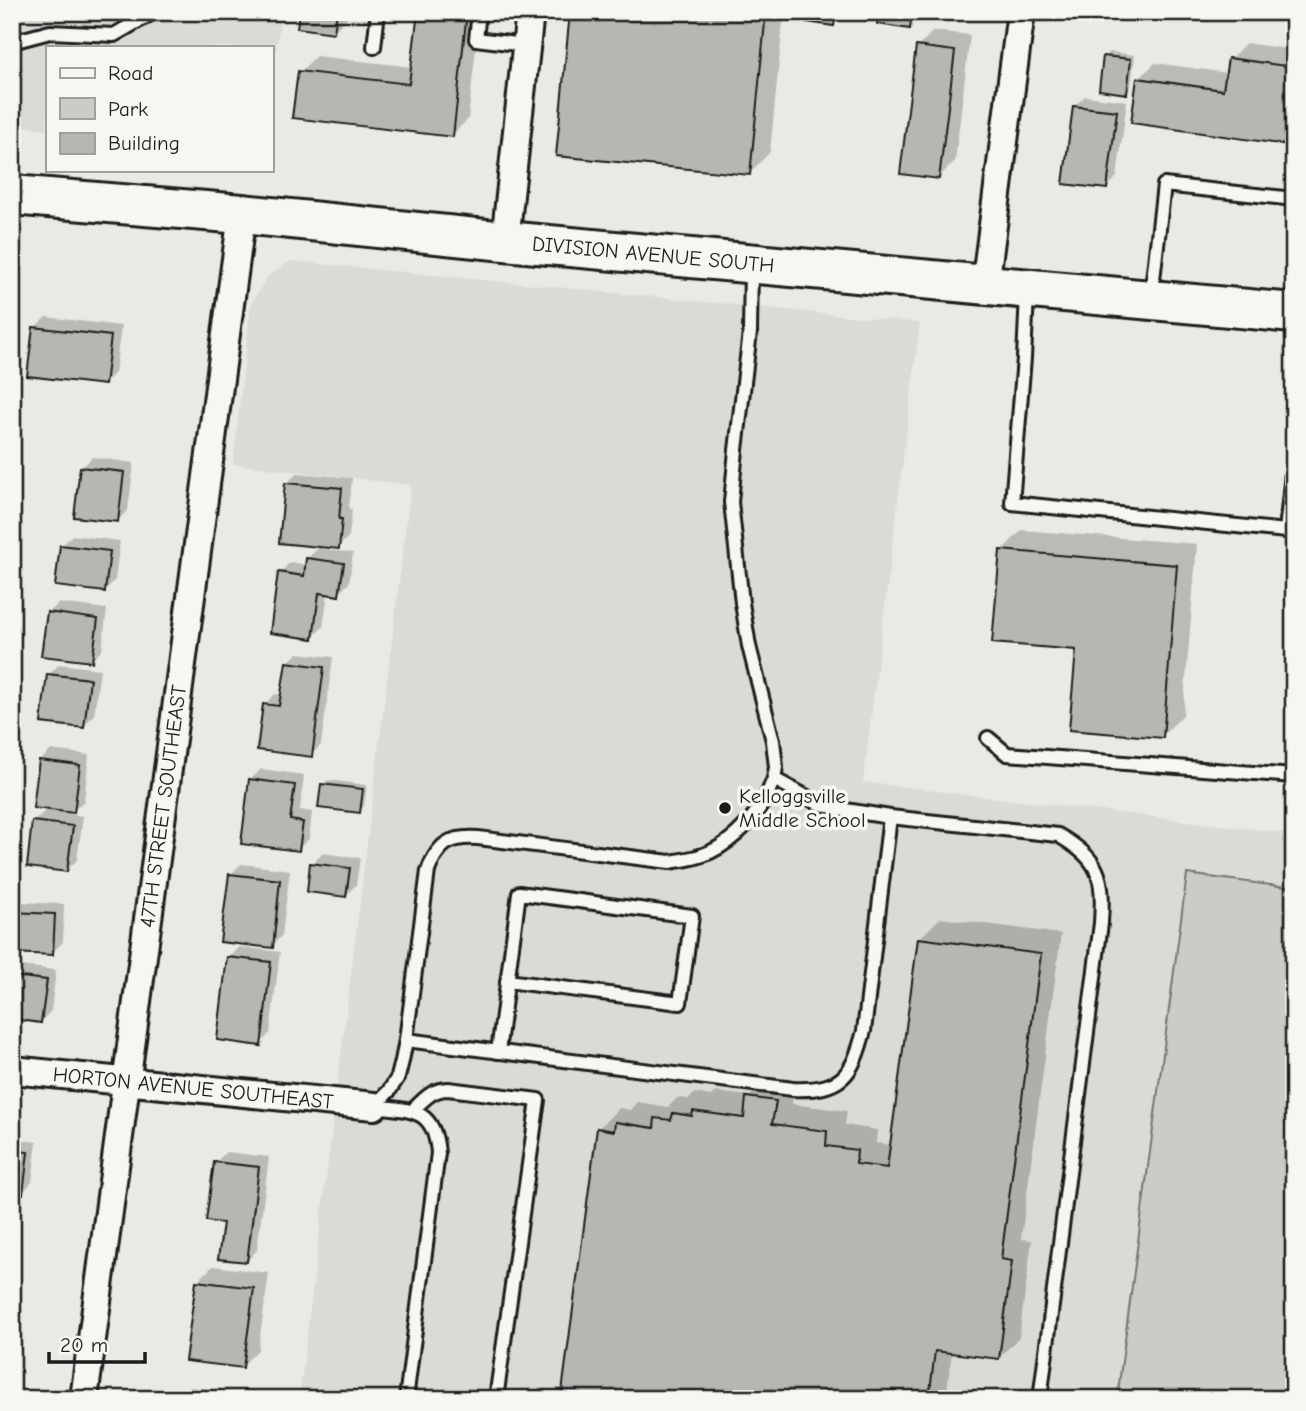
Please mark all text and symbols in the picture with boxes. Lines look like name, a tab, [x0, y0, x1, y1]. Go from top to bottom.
legend	[46, 46, 273, 172]
text: Road	[108, 61, 153, 85]
text: Park	[108, 97, 148, 121]
text: Building	[108, 131, 180, 155]
street label: DIVISION AVENUE SOUTH	[531, 232, 775, 278]
street label: 47TH STREET SOUTHEAST	[135, 683, 191, 929]
place label: Kelloggsville Middle School	[739, 784, 866, 832]
marker: Kelloggsville Middle School	[717, 800, 733, 816]
street label: HORTON AVENUE SOUTHEAST	[52, 1062, 335, 1114]
scale bar	[49, 1320, 145, 1364]
text: 20 m	[60, 1333, 108, 1357]

